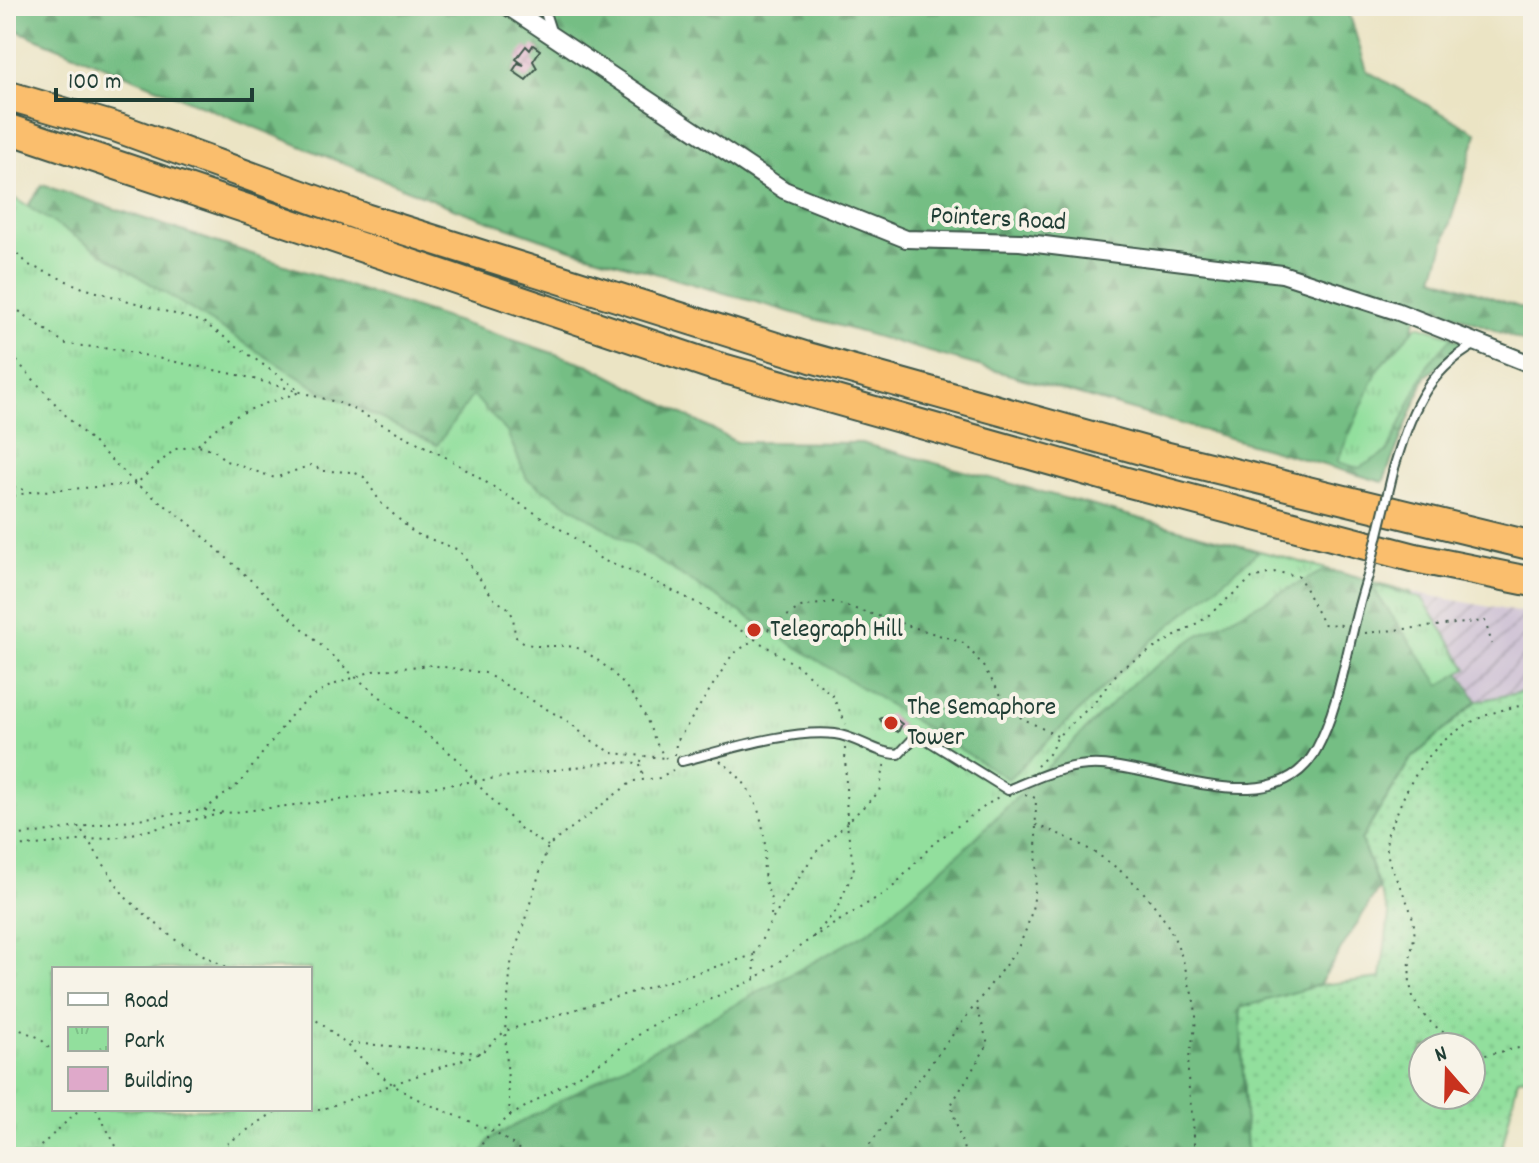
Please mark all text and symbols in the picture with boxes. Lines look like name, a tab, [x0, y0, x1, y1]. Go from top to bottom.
scale bar	[56, 52, 252, 102]
text: 100 m	[68, 66, 121, 100]
street label: Pointers Road	[929, 198, 1067, 242]
place label: Telegraph Hill	[770, 612, 903, 649]
marker: Telegraph Hill	[745, 621, 763, 639]
place label: The Semaphore Tower	[907, 690, 1056, 757]
marker: The Semaphore Tower	[882, 714, 900, 732]
legend	[52, 967, 312, 1111]
text: Road	[124, 985, 169, 1019]
text: Park	[124, 1025, 165, 1059]
north arrow	[1407, 1031, 1487, 1111]
text: N	[1431, 1039, 1452, 1072]
text: Building	[124, 1065, 193, 1099]

